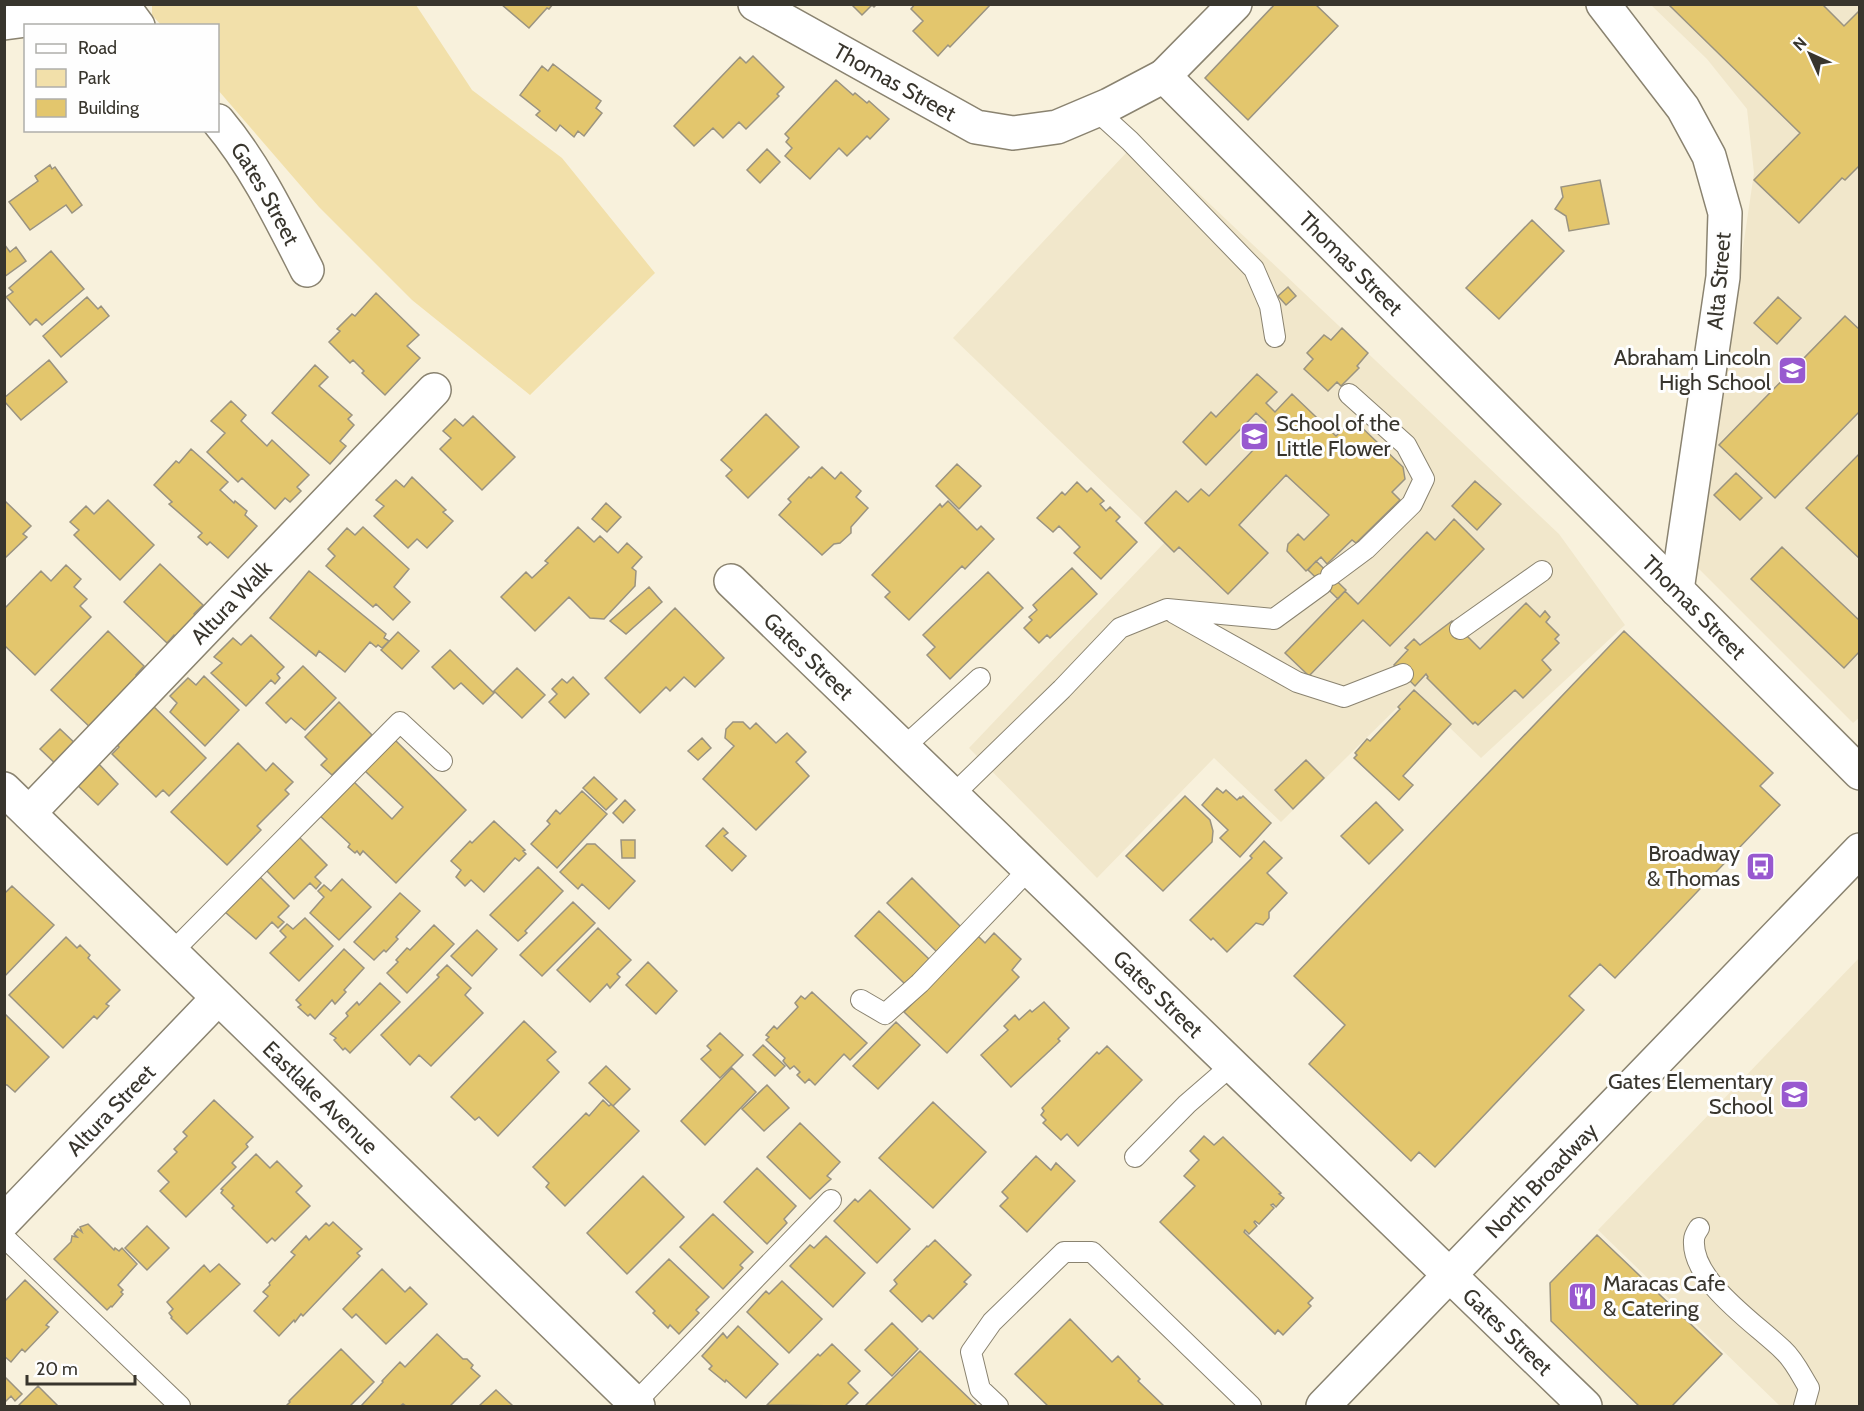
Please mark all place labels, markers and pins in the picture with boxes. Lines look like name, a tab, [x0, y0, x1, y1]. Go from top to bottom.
place label: Abraham Lincoln High School	[1614, 344, 1772, 396]
school or university icon: Abraham Lincoln High School	[1776, 354, 1808, 386]
place label: School of the Little Flower	[1276, 410, 1400, 462]
school or university icon: School of the Little Flower	[1239, 420, 1271, 452]
place label: Broadway & Thomas	[1647, 840, 1740, 892]
bus stop icon: Broadway & Thomas	[1745, 850, 1777, 882]
place label: Gates Elementary School	[1608, 1068, 1774, 1120]
school or university icon: Gates Elementary School	[1778, 1078, 1810, 1110]
place label: Maracas Cafe & Catering	[1603, 1270, 1726, 1322]
restaurant icon: Maracas Cafe & Catering	[1566, 1280, 1598, 1312]

